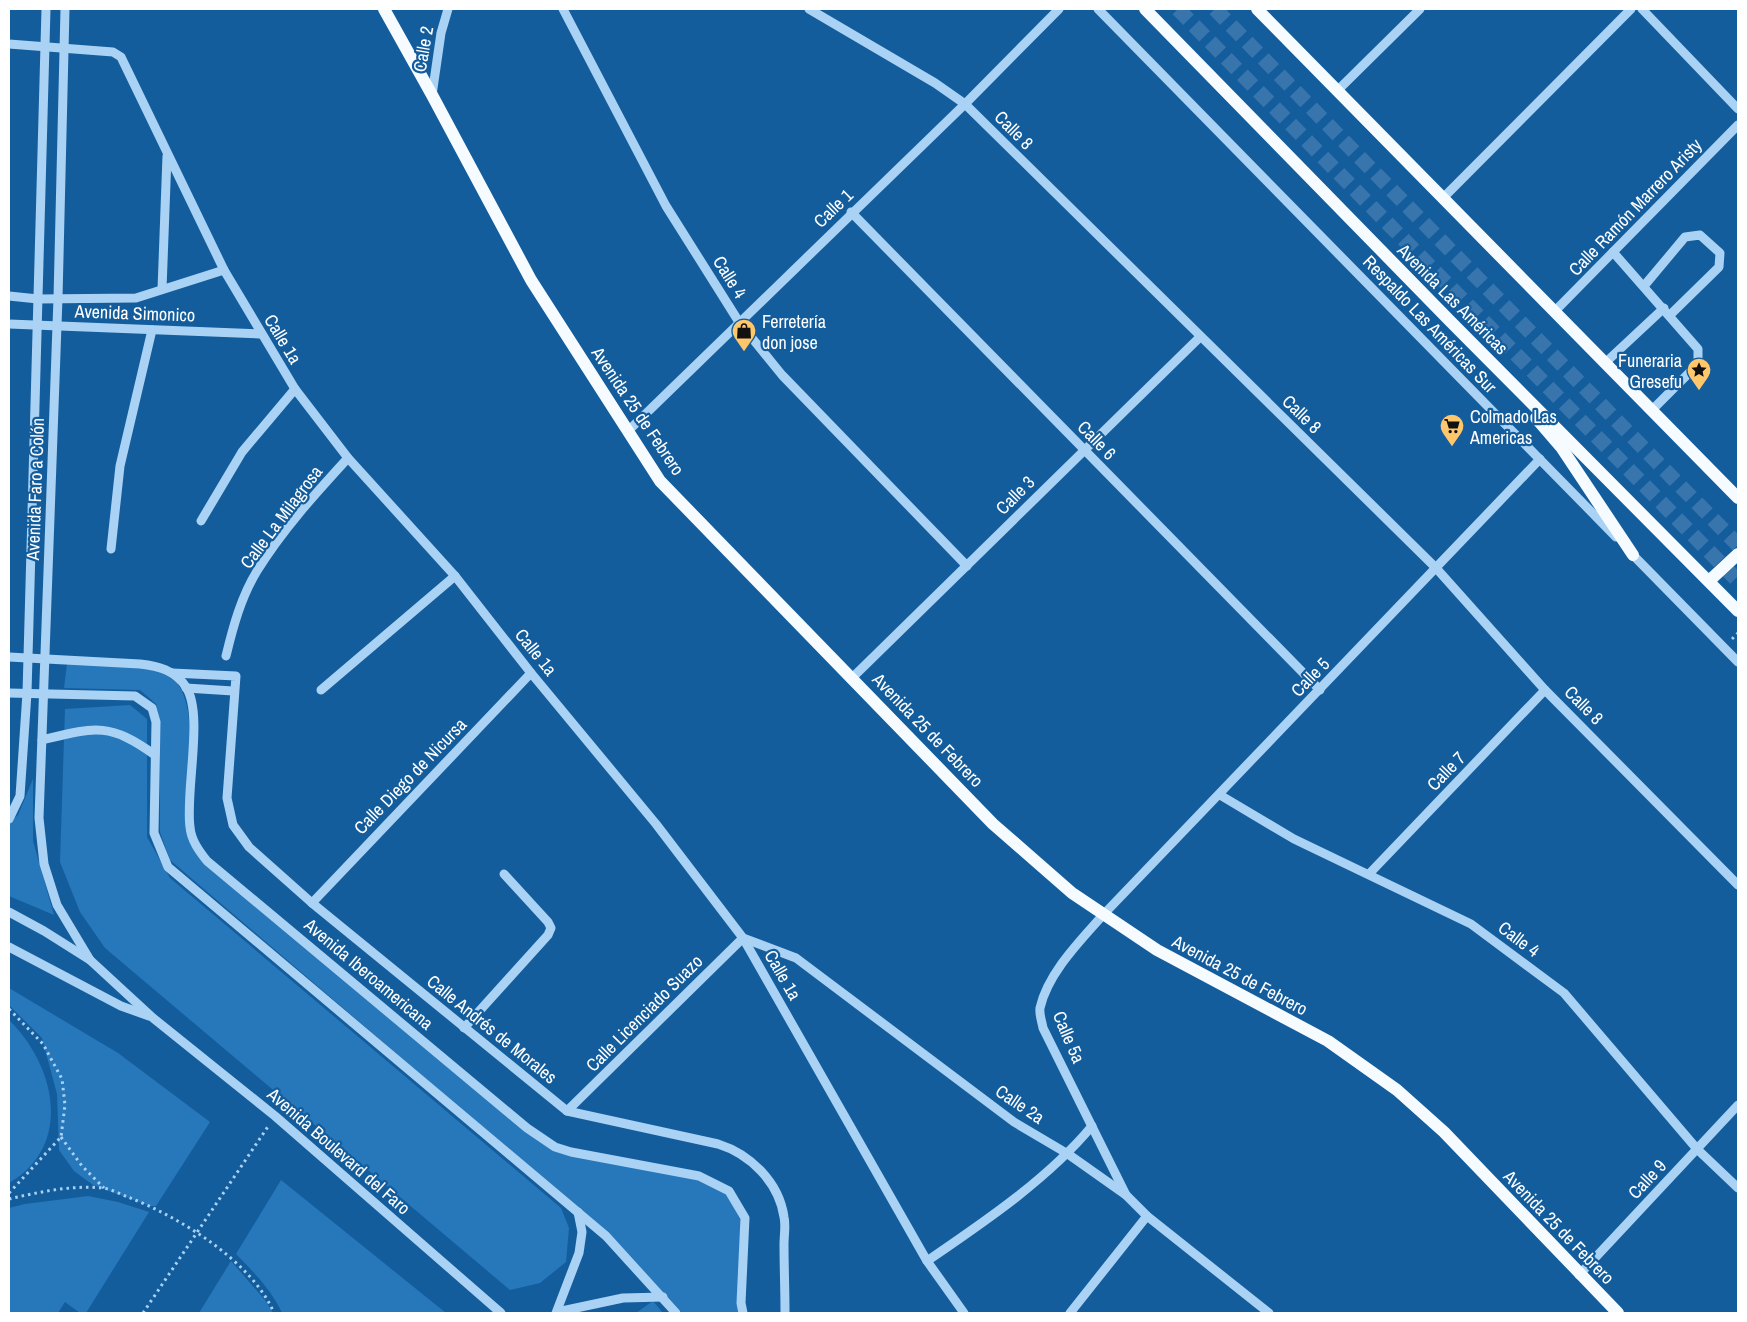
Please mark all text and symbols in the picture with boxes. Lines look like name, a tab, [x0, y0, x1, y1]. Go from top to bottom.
street label: Calle 2	[407, 24, 439, 74]
street label: Calle 8	[989, 105, 1039, 155]
street label: Calle Ramón Marrero Aristy	[1563, 132, 1708, 281]
street label: Calle 1	[808, 183, 859, 233]
street label: Avenida Las Américas	[1391, 237, 1514, 360]
street label: Respaldo Las Américas Sur	[1357, 250, 1503, 399]
street label: Calle 4	[707, 251, 753, 303]
street label: Avenida Simonico	[73, 298, 196, 328]
street label: Calle 1a	[258, 309, 308, 369]
place label: Ferretería don jose	[762, 309, 826, 355]
shop icon: Ferretería don jose	[731, 318, 757, 352]
street label: Avenida 25 de Febrero	[585, 341, 690, 480]
place label: Funeraria Gresefu	[1618, 348, 1682, 394]
place icon: Funeraria Gresefu	[1686, 357, 1712, 391]
street label: Calle 8	[1277, 389, 1327, 439]
place label: Colmado Las Americas	[1469, 404, 1557, 450]
supermarket icon: Colmado Las Americas	[1439, 413, 1465, 447]
street label: Calle 6	[1072, 415, 1122, 465]
street label: Avenida Faro a Colón	[20, 417, 50, 562]
street label: Calle La Milagrosa	[234, 460, 328, 574]
street label: Calle 3	[990, 470, 1040, 520]
street label: Calle 1a	[509, 623, 563, 681]
street label: Calle 5	[1285, 652, 1335, 702]
street label: Avenida 25 de Febrero	[866, 667, 989, 793]
street label: Calle 8	[1559, 680, 1609, 730]
street label: Calle Diego de Nicursa	[348, 712, 472, 840]
street label: Calle 7	[1421, 746, 1471, 796]
street label: Avenida Iberoamericana	[298, 912, 439, 1035]
street label: Calle 4	[1493, 915, 1545, 963]
street label: Avenida 25 de Febrero	[1167, 928, 1312, 1021]
street label: Calle 1a	[759, 945, 807, 1005]
street label: Calle Licenciado Suazo	[580, 949, 708, 1077]
street label: Calle Andrés de Morales	[422, 969, 562, 1089]
street label: Calle 5a	[1047, 1007, 1091, 1067]
street label: Calle 2a	[991, 1078, 1049, 1130]
street label: Avenida Boulevard del Faro	[261, 1081, 416, 1220]
street label: Calle 9	[1622, 1154, 1672, 1204]
street label: Avenida 25 de Febrero	[1497, 1164, 1620, 1290]

